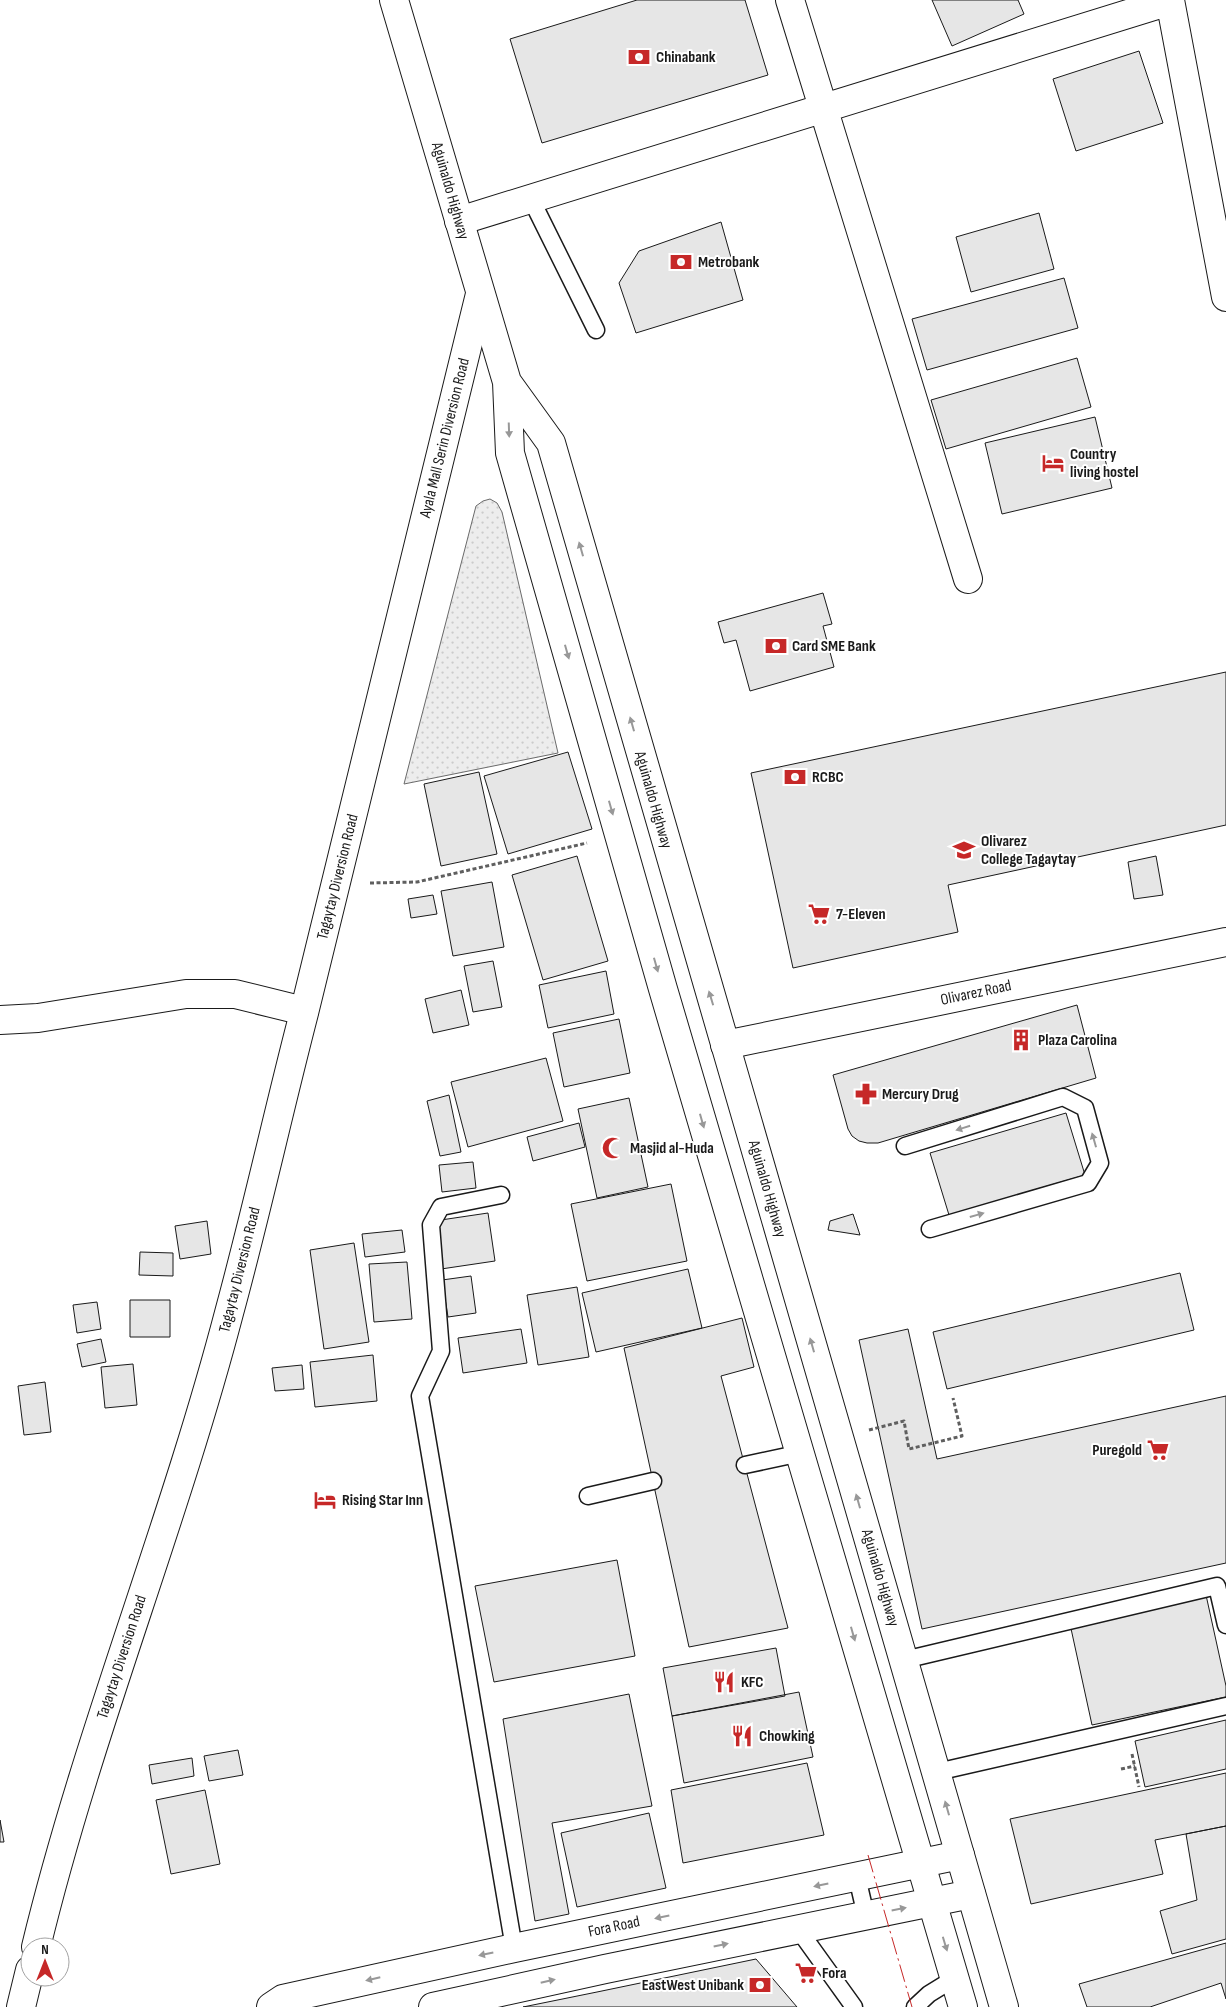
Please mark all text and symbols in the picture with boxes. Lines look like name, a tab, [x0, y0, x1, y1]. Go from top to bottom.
bank icon: Chinabank	[626, 44, 652, 70]
place label: Chinabank	[656, 48, 716, 67]
street label: Aguinaldo Highway	[427, 139, 473, 242]
bank icon: Metrobank	[668, 249, 694, 275]
place label: Metrobank	[698, 253, 760, 272]
street label: Ayala Mall Serin Diversion Road	[416, 356, 474, 521]
one-way arrow	[505, 423, 513, 439]
place label: Country living hostel	[1070, 445, 1139, 482]
hotel icon: Country living hostel	[1040, 450, 1066, 476]
one-way arrow	[577, 541, 585, 556]
bank icon: Card SME Bank	[763, 633, 789, 659]
place label: Card SME Bank	[792, 637, 876, 656]
one-way arrow	[563, 644, 571, 660]
one-way arrow	[627, 717, 635, 732]
street label: Aguinaldo Highway	[630, 748, 676, 851]
bank icon: RCBC	[782, 764, 808, 790]
place label: RCBC	[812, 768, 844, 787]
one-way arrow	[608, 801, 616, 816]
street label: Tagaytay Diversion Road	[313, 812, 363, 942]
place label: Olivarez College Tagaytay	[981, 832, 1076, 869]
school or university icon: Olivarez College Tagaytay	[951, 837, 977, 863]
supermarket icon: 7-Eleven	[806, 901, 832, 927]
place label: 7-Eleven	[836, 905, 886, 924]
one-way arrow	[652, 957, 660, 972]
street label: Olivarez Road	[939, 976, 1013, 1010]
one-way arrow	[707, 990, 715, 1005]
building icon: Plaza Carolina	[1008, 1027, 1034, 1053]
place label: Plaza Carolina	[1038, 1031, 1117, 1050]
pharmacy icon: Mercury Drug	[853, 1081, 879, 1107]
place label: Mercury Drug	[882, 1085, 959, 1104]
one-way arrow	[698, 1113, 706, 1128]
one-way arrow	[955, 1124, 970, 1132]
one-way arrow	[1089, 1133, 1097, 1148]
mosque icon: Masjid al-Huda	[600, 1135, 626, 1161]
street label: Aguinaldo Highway	[744, 1137, 790, 1240]
place label: Masjid al-Huda	[630, 1139, 714, 1158]
street label: Tagaytay Diversion Road	[215, 1205, 265, 1335]
one-way arrow	[970, 1211, 985, 1219]
one-way arrow	[808, 1337, 816, 1352]
supermarket icon: Puregold	[1145, 1437, 1171, 1463]
place label: Puregold	[1092, 1441, 1142, 1460]
hotel icon: Rising Star Inn	[312, 1487, 338, 1513]
place label: Rising Star Inn	[342, 1491, 423, 1510]
one-way arrow	[853, 1493, 861, 1508]
street label: Aguinaldo Highway	[857, 1526, 903, 1629]
street label: Tagaytay Diversion Road	[93, 1593, 151, 1721]
one-way arrow	[850, 1627, 858, 1642]
restaurant icon: KFC	[711, 1669, 737, 1695]
place label: KFC	[741, 1673, 764, 1692]
restaurant icon: Chowking	[729, 1723, 755, 1749]
place label: Chowking	[759, 1727, 815, 1746]
one-way arrow	[942, 1801, 950, 1816]
one-way arrow	[813, 1881, 829, 1889]
one-way arrow	[892, 1905, 907, 1913]
street label: Fora Road	[587, 1912, 641, 1942]
one-way arrow	[654, 1914, 670, 1922]
north arrow	[20, 1937, 70, 1987]
one-way arrow	[941, 1937, 949, 1952]
text: N	[41, 1941, 49, 1958]
one-way arrow	[714, 1941, 729, 1949]
one-way arrow	[478, 1950, 493, 1958]
supermarket icon: Fora	[793, 1960, 819, 1986]
place label: Fora	[822, 1964, 847, 1983]
bank icon: EastWest Unibank	[747, 1972, 773, 1998]
one-way arrow	[366, 1975, 381, 1983]
place label: EastWest Unibank	[642, 1976, 744, 1995]
one-way arrow	[541, 1977, 556, 1985]

